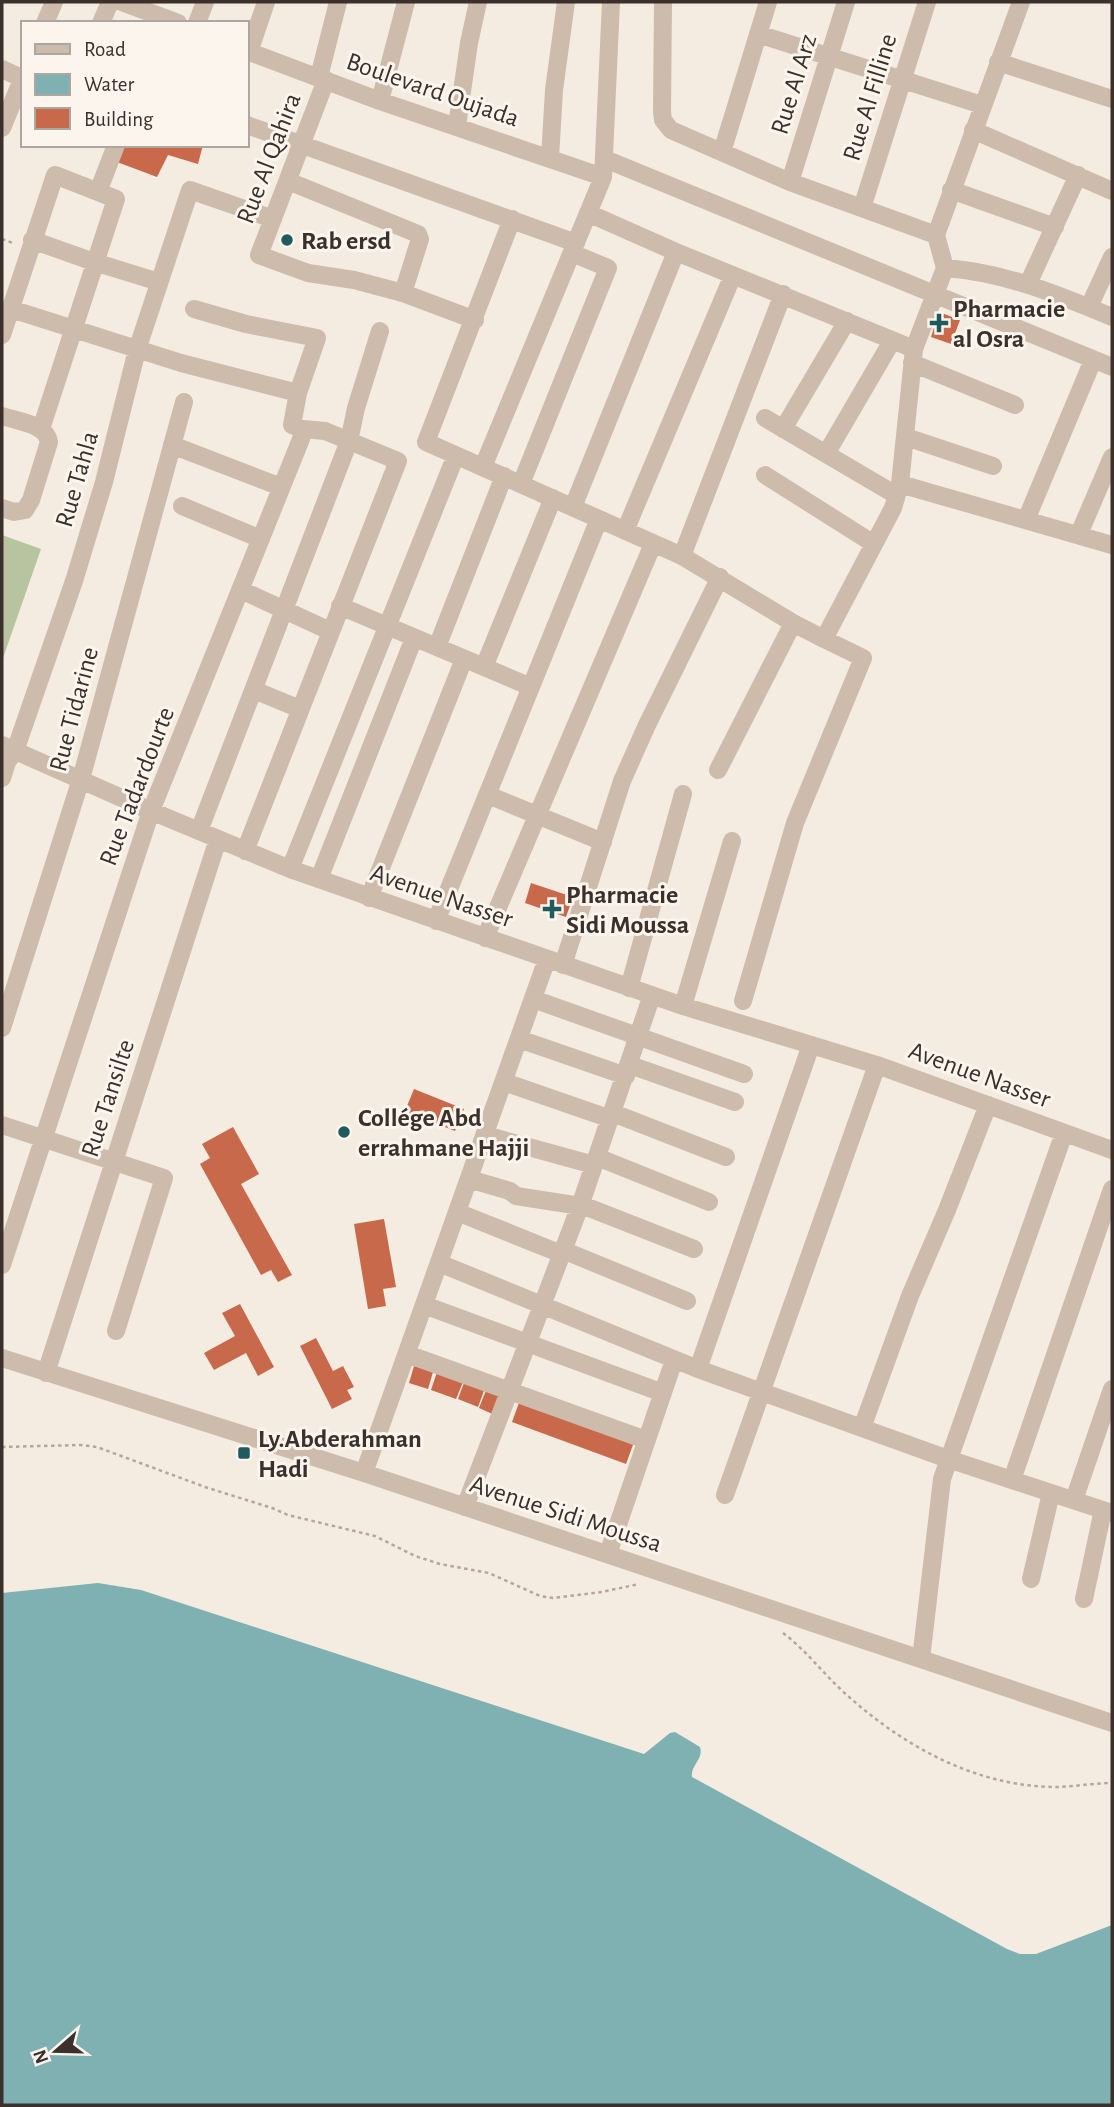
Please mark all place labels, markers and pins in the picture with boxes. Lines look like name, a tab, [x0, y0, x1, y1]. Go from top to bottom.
place label: Rab ersd	[301, 228, 391, 254]
marker: Rab ersd	[279, 232, 295, 248]
place label: Pharmacie al Osra	[953, 296, 1065, 352]
marker: Pharmacie al Osra	[931, 315, 947, 331]
place label: Pharmacie Sidi Moussa	[566, 882, 689, 938]
marker: Pharmacie Sidi Moussa	[544, 901, 560, 917]
place label: Collége Abd errahmane Hajji	[358, 1105, 529, 1161]
marker: Collége Abd errahmane Hajji	[336, 1124, 352, 1140]
place label: Ly.Abderahman Hadi	[258, 1426, 422, 1482]
marker: Ly.Abderahman Hadi	[236, 1445, 252, 1461]

